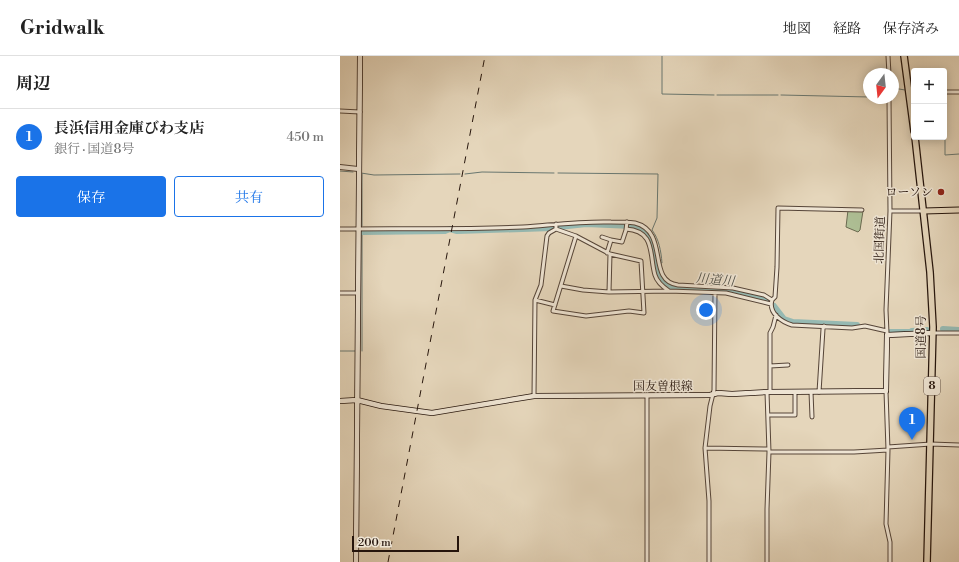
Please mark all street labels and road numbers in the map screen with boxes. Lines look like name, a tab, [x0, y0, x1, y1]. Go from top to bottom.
street label: 北国街道	[872, 216, 888, 264]
street label: 国道8号	[914, 315, 929, 359]
road number: 8	[924, 377, 940, 395]
street label: 国友曽根線	[633, 379, 693, 394]

